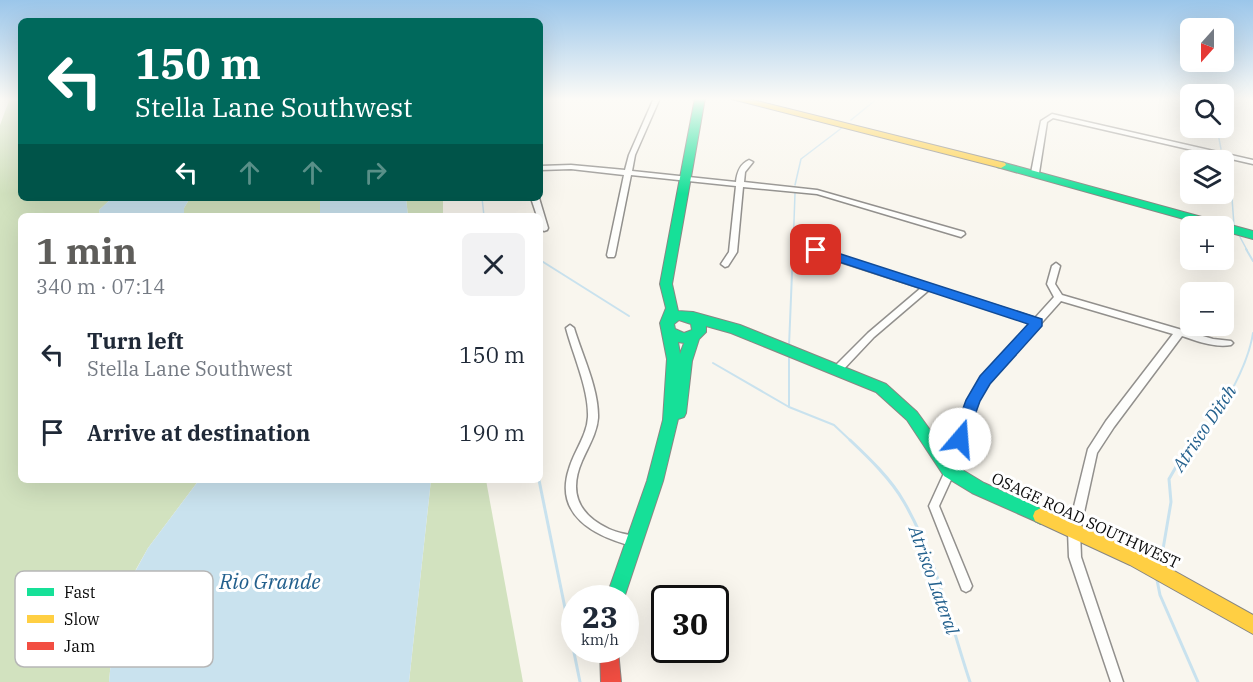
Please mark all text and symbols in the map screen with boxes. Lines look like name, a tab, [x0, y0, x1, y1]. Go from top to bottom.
north arrow	[1180, 18, 1234, 72]
map controls	[1180, 18, 1234, 336]
text: 150 m	[135, 36, 261, 91]
icon: left	[36, 42, 114, 120]
button: search	[1180, 84, 1234, 138]
text: Stella Lane Southwest	[135, 89, 413, 124]
button: layers	[1180, 150, 1234, 204]
icon: left	[170, 156, 203, 189]
icon: ahead	[233, 156, 266, 189]
icon: ahead	[296, 156, 329, 189]
icon: right	[359, 156, 392, 189]
button: +	[1180, 216, 1234, 270]
pin	[790, 224, 841, 275]
text: 1 min	[36, 227, 137, 274]
button: close	[462, 233, 525, 296]
icon: arrive	[799, 233, 832, 266]
text: 340 m · 07:14	[36, 273, 165, 300]
button: −	[1180, 282, 1234, 336]
text: Turn left	[87, 326, 183, 355]
icon: left	[36, 338, 69, 371]
text: 150 m	[459, 340, 525, 369]
text: Stella Lane Southwest	[87, 355, 293, 382]
water label: Atrisco Ditch	[1166, 380, 1241, 476]
position arrow	[928, 407, 992, 471]
icon: arrive	[36, 416, 69, 449]
text: Arrive at destination	[87, 418, 310, 447]
text: 190 m	[459, 418, 525, 447]
street label: OSAGE ROAD SOUTHWEST	[989, 468, 1183, 572]
water label: Atrisco Lateral	[903, 522, 965, 638]
water label: Rio Grande	[218, 567, 321, 595]
legend	[15, 571, 213, 667]
text: Fast	[64, 582, 96, 602]
speed limit sign: 30	[651, 585, 729, 663]
text: 23	[582, 597, 618, 636]
text: Slow	[64, 609, 100, 629]
text: km/h	[581, 630, 619, 649]
text: Jam	[64, 636, 95, 656]

